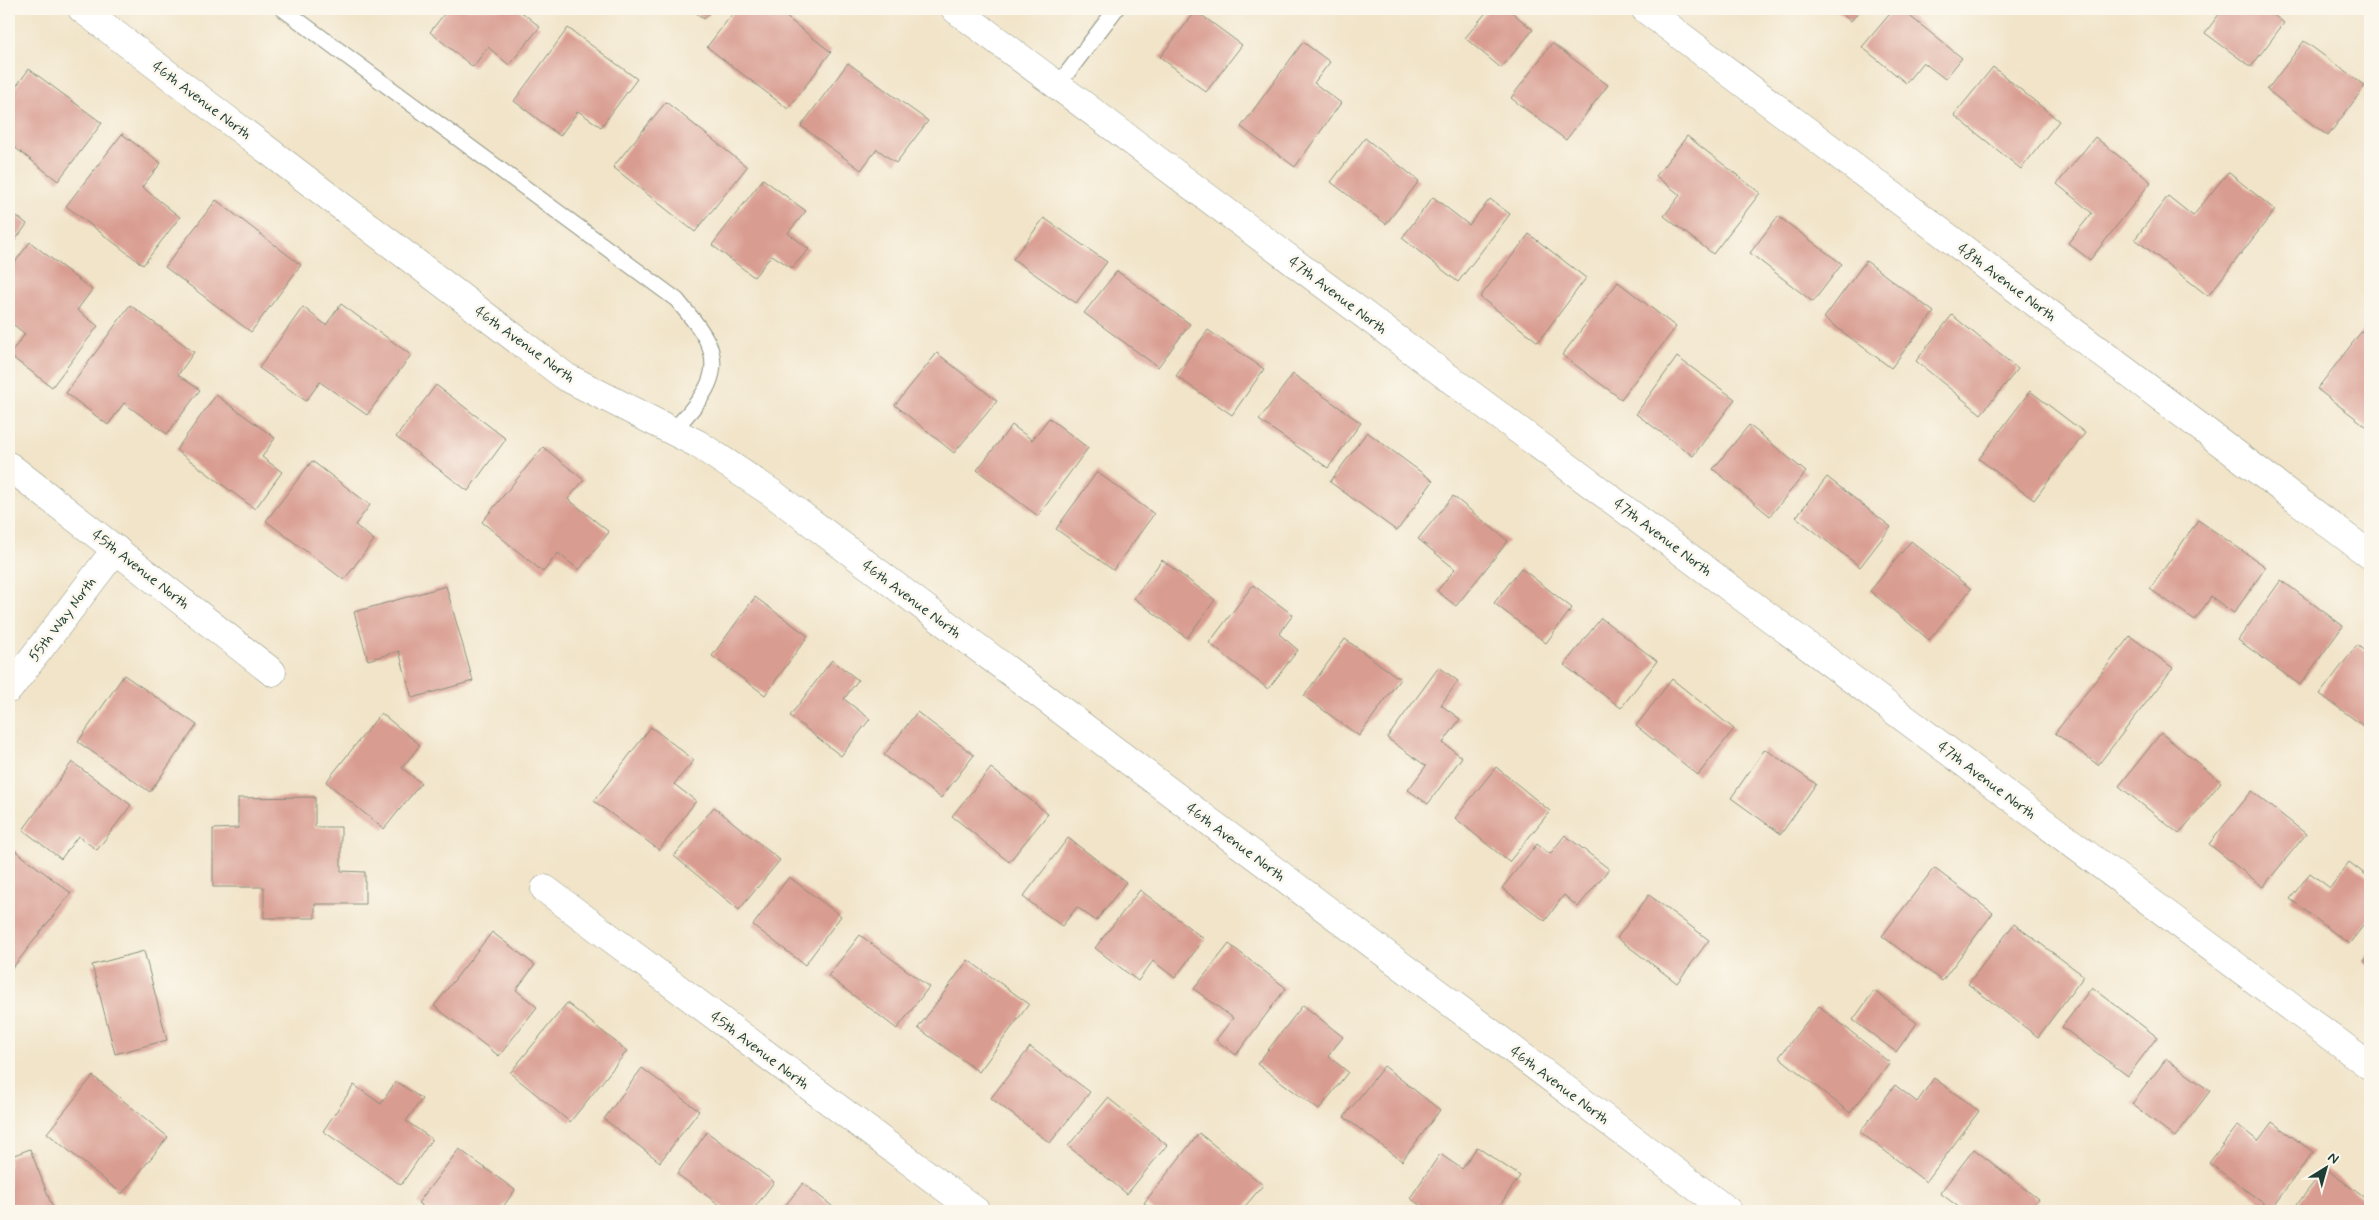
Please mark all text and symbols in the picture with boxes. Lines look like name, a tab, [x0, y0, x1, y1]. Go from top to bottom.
street label: 46th Avenue North	[148, 57, 255, 145]
street label: 48th Avenue North	[1953, 239, 2060, 327]
street label: 47th Avenue North	[1284, 252, 1391, 339]
street label: 46th Avenue North	[470, 302, 579, 388]
street label: 47th Avenue North	[1609, 494, 1716, 581]
street label: 45th Avenue North	[87, 525, 193, 614]
street label: 46th Avenue North	[858, 556, 965, 644]
street label: 55th Way North	[24, 573, 101, 666]
street label: 47th Avenue North	[1933, 737, 2040, 824]
street label: 46th Avenue North	[1182, 799, 1289, 887]
street label: 45th Avenue North	[706, 1007, 813, 1095]
street label: 46th Avenue North	[1506, 1042, 1613, 1130]
north arrow	[2302, 1142, 2352, 1192]
text: N	[2324, 1148, 2342, 1168]

